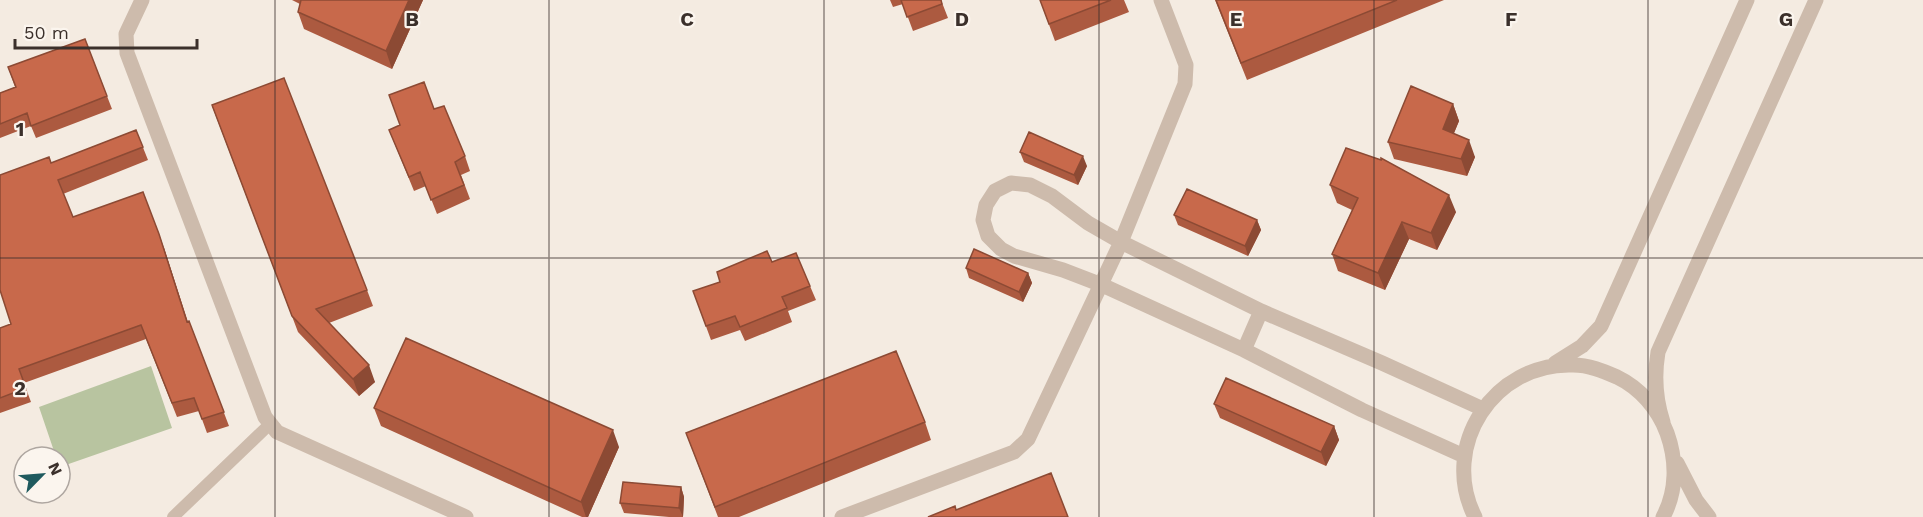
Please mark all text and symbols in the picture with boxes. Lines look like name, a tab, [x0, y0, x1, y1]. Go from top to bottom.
text: B	[405, 7, 419, 31]
text: C	[680, 7, 694, 31]
text: D	[955, 7, 969, 31]
text: E	[1230, 7, 1242, 31]
text: F	[1505, 7, 1517, 31]
text: G	[1779, 7, 1793, 31]
scale bar	[15, 12, 196, 50]
text: 50 m	[24, 22, 69, 43]
text: 1	[16, 117, 24, 141]
text: 2	[14, 376, 26, 400]
north arrow	[12, 445, 72, 505]
text: N	[44, 459, 66, 478]

